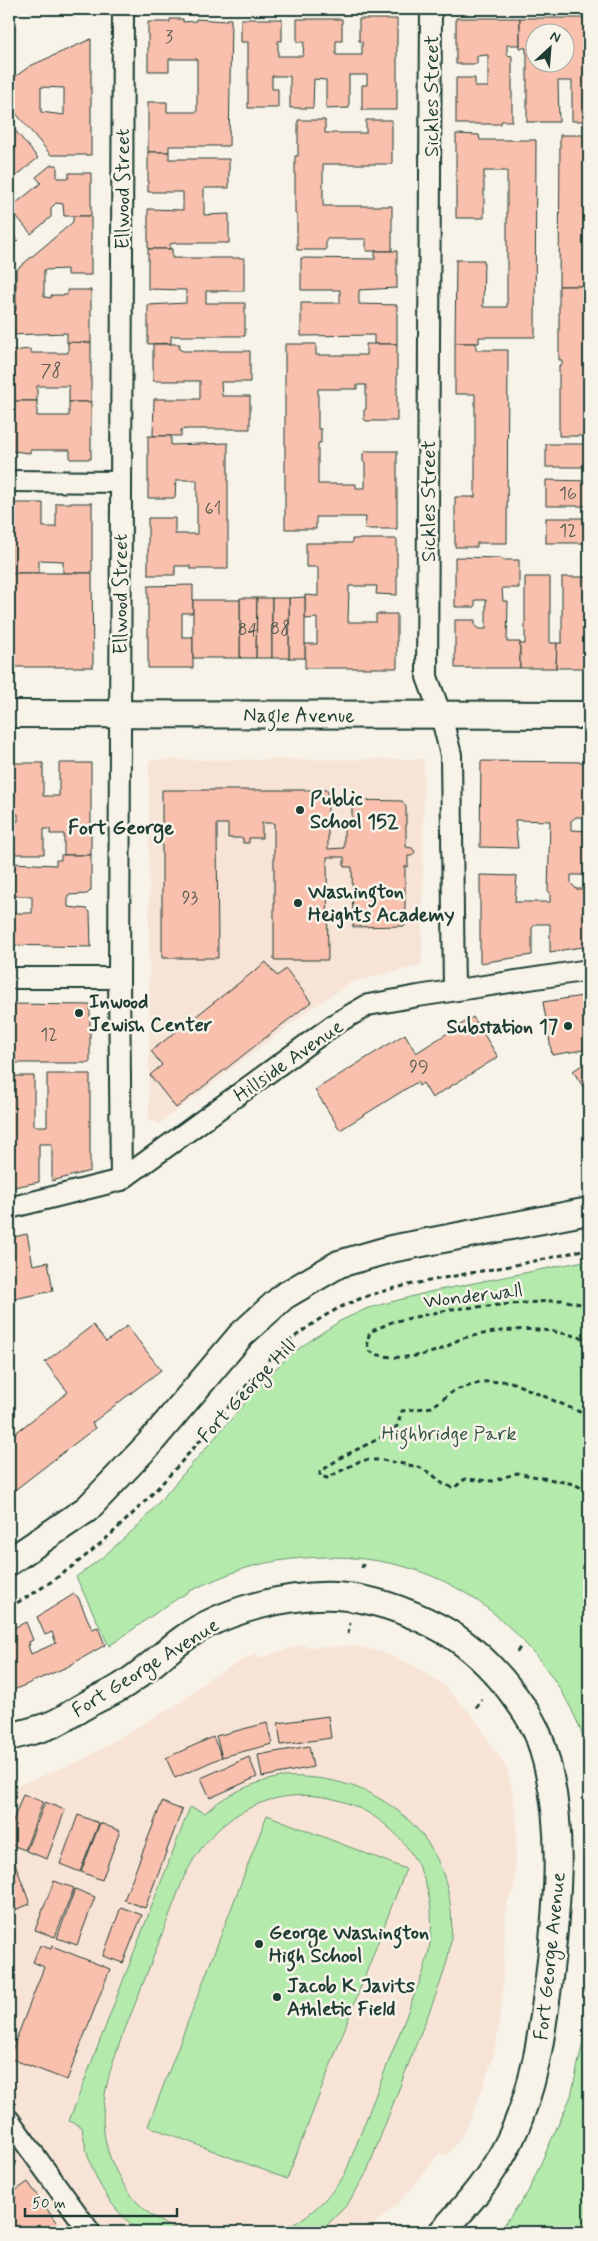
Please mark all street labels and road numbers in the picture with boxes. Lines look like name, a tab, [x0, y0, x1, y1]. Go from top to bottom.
street label: Sickles Street	[419, 35, 446, 157]
street label: Ellwood Street	[110, 128, 137, 250]
street label: Sickles Street	[416, 440, 443, 562]
street label: Ellwood Street	[108, 533, 135, 655]
street label: Nagle Avenue	[243, 703, 355, 732]
street label: Hillside Avenue	[229, 1013, 349, 1109]
street label: Wonderwall	[422, 1277, 524, 1316]
street label: Fort George Hill	[192, 1333, 303, 1450]
street label: Fort George Avenue	[67, 1612, 225, 1725]
street label: Fort George Avenue	[528, 1870, 574, 2042]

